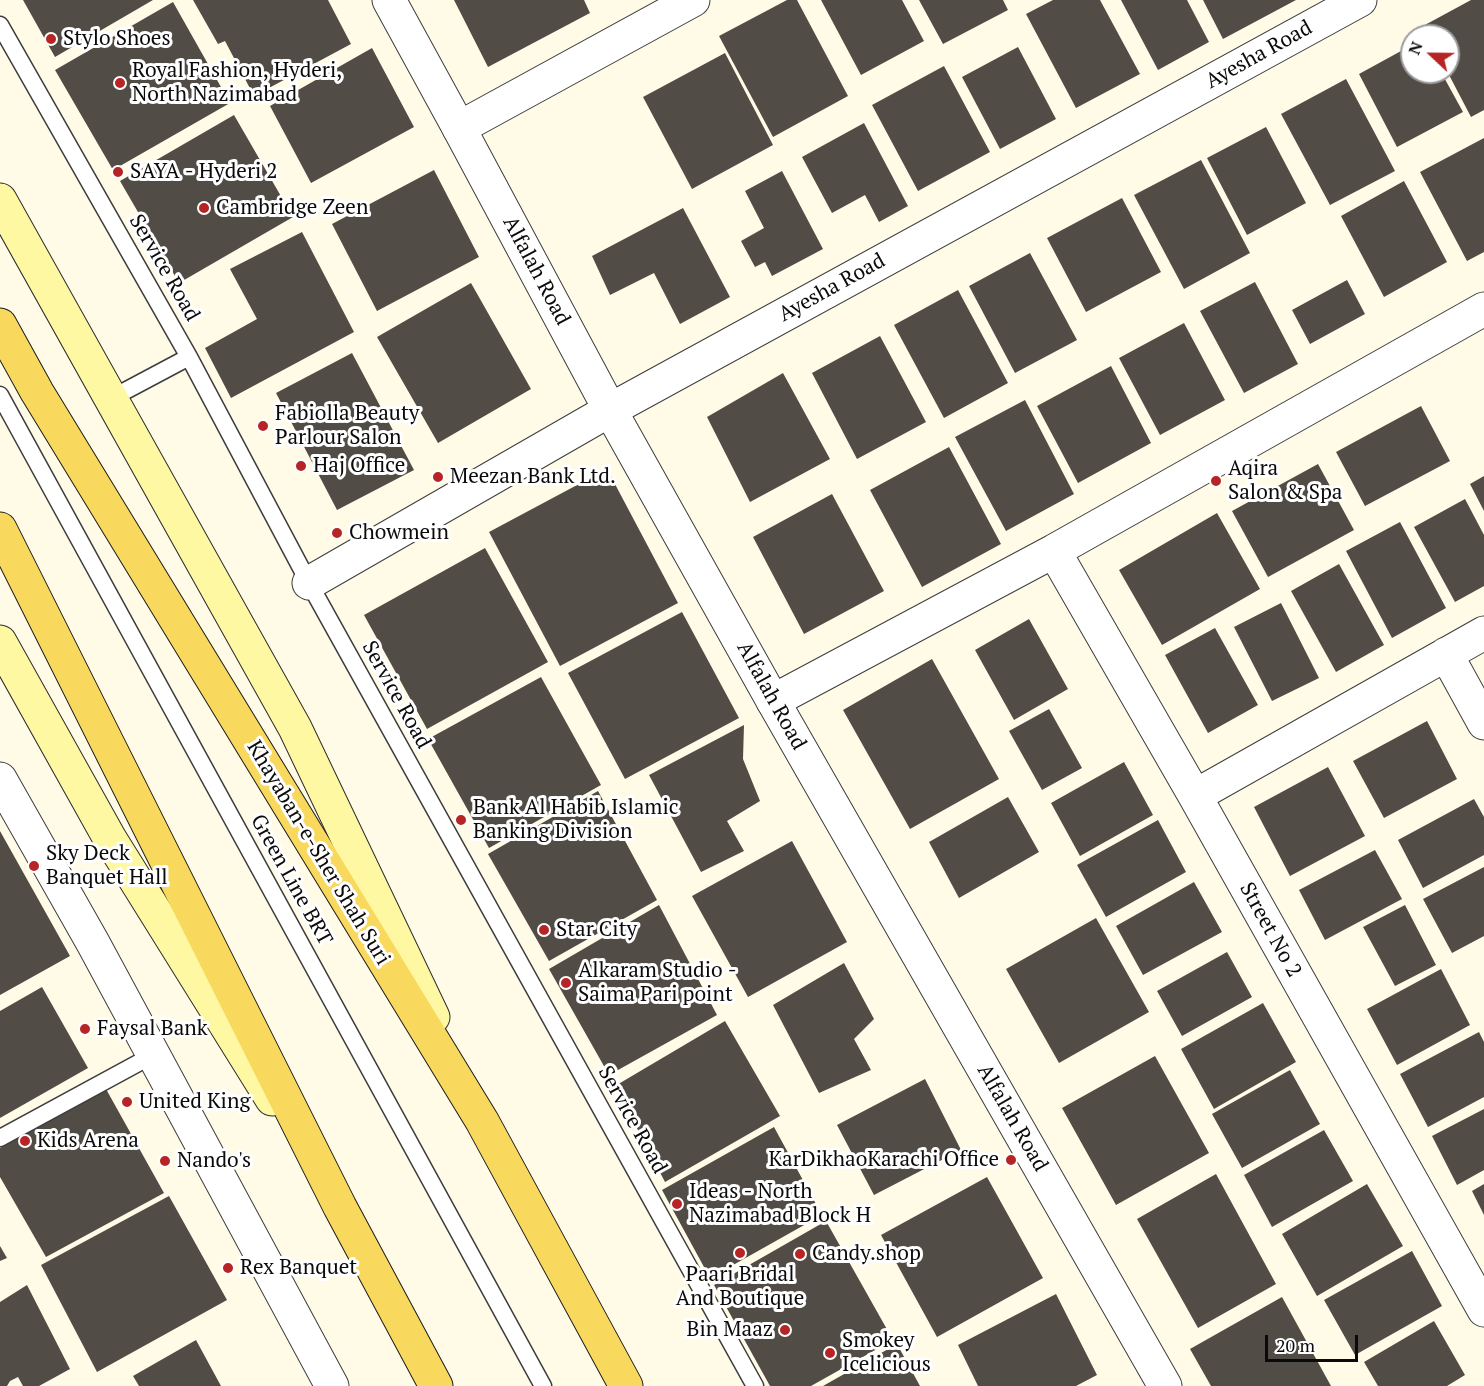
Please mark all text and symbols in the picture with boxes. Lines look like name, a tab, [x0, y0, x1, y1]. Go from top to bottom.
street label: Ayesha Road	[1201, 15, 1317, 95]
north arrow	[1400, 24, 1460, 84]
place label: Stylo Shoes	[63, 26, 171, 52]
marker: Stylo Shoes	[44, 32, 58, 46]
text: N	[1403, 38, 1428, 58]
place label: Royal Fashion, Hyderi, North Nazimabad	[132, 58, 342, 108]
marker: Royal Fashion, Hyderi, North Nazimabad	[113, 76, 127, 90]
place label: SAYA - Hyderi 2	[130, 159, 278, 185]
marker: SAYA - Hyderi 2	[111, 165, 125, 179]
place label: Cambridge Zeen	[216, 195, 368, 221]
marker: Cambridge Zeen	[197, 201, 211, 215]
street label: Service Road	[123, 210, 205, 326]
street label: Alfalah Road	[497, 212, 575, 330]
street label: Ayesha Road	[774, 248, 890, 328]
place label: Fabiolla Beauty Parlour Salon	[275, 401, 419, 451]
marker: Fabiolla Beauty Parlour Salon	[256, 419, 270, 433]
place label: Haj Office	[313, 453, 405, 479]
place label: Aqira Salon & Spa	[1228, 456, 1342, 506]
marker: Haj Office	[294, 459, 308, 473]
place label: Meezan Bank Ltd.	[450, 464, 616, 490]
marker: Meezan Bank Ltd.	[431, 470, 445, 484]
marker: Aqira Salon & Spa	[1209, 474, 1223, 488]
place label: Chowmein	[349, 520, 449, 546]
marker: Chowmein	[330, 526, 344, 540]
street label: Service Road	[356, 637, 436, 753]
street label: Alfalah Road	[731, 638, 811, 754]
street label: Khayaban-e-Sher Shah Suri	[241, 736, 395, 970]
place label: Bank Al Habib Islamic Banking Division	[473, 795, 679, 845]
street label: Green Line BRT	[245, 810, 337, 950]
marker: Bank Al Habib Islamic Banking Division	[454, 813, 468, 827]
place label: Sky Deck Banquet Hall	[46, 841, 168, 891]
marker: Sky Deck Banquet Hall	[27, 859, 41, 873]
street label: Street No 2	[1234, 878, 1306, 982]
place label: Star City	[556, 917, 637, 943]
marker: Star City	[537, 923, 551, 937]
place label: Alkaram Studio - Saima Pari point	[578, 958, 737, 1008]
marker: Alkaram Studio - Saima Pari point	[559, 976, 573, 990]
place label: Faysal Bank	[97, 1016, 208, 1042]
marker: Faysal Bank	[78, 1022, 92, 1036]
street label: Alfalah Road	[971, 1060, 1053, 1176]
street label: Service Road	[592, 1062, 672, 1178]
place label: United King	[139, 1089, 250, 1115]
marker: United King	[120, 1095, 134, 1109]
place label: Kids Arena	[37, 1128, 139, 1154]
marker: Kids Arena	[18, 1134, 32, 1148]
place label: KarDikhaoKarachi Office	[769, 1147, 999, 1173]
place label: Nando's	[177, 1148, 251, 1174]
marker: KarDikhaoKarachi Office	[1004, 1153, 1018, 1167]
marker: Nando's	[158, 1154, 172, 1168]
place label: Ideas - North Nazimabad Block H	[689, 1179, 871, 1229]
marker: Ideas - North Nazimabad Block H	[670, 1197, 684, 1211]
place label: Candy.shop	[812, 1241, 921, 1267]
marker: Paari Bridal And Boutique	[733, 1246, 747, 1260]
marker: Candy.shop	[793, 1247, 807, 1261]
place label: Rex Banquet	[240, 1255, 357, 1281]
marker: Rex Banquet	[221, 1261, 235, 1275]
place label: Paari Bridal And Boutique	[676, 1262, 804, 1312]
place label: Bin Maaz	[687, 1317, 773, 1343]
marker: Bin Maaz	[778, 1323, 792, 1337]
scale bar	[1268, 1323, 1361, 1361]
place label: Smokey Icelicious	[842, 1328, 931, 1378]
text: 20 m	[1276, 1333, 1315, 1357]
marker: Smokey Icelicious	[823, 1346, 837, 1360]

